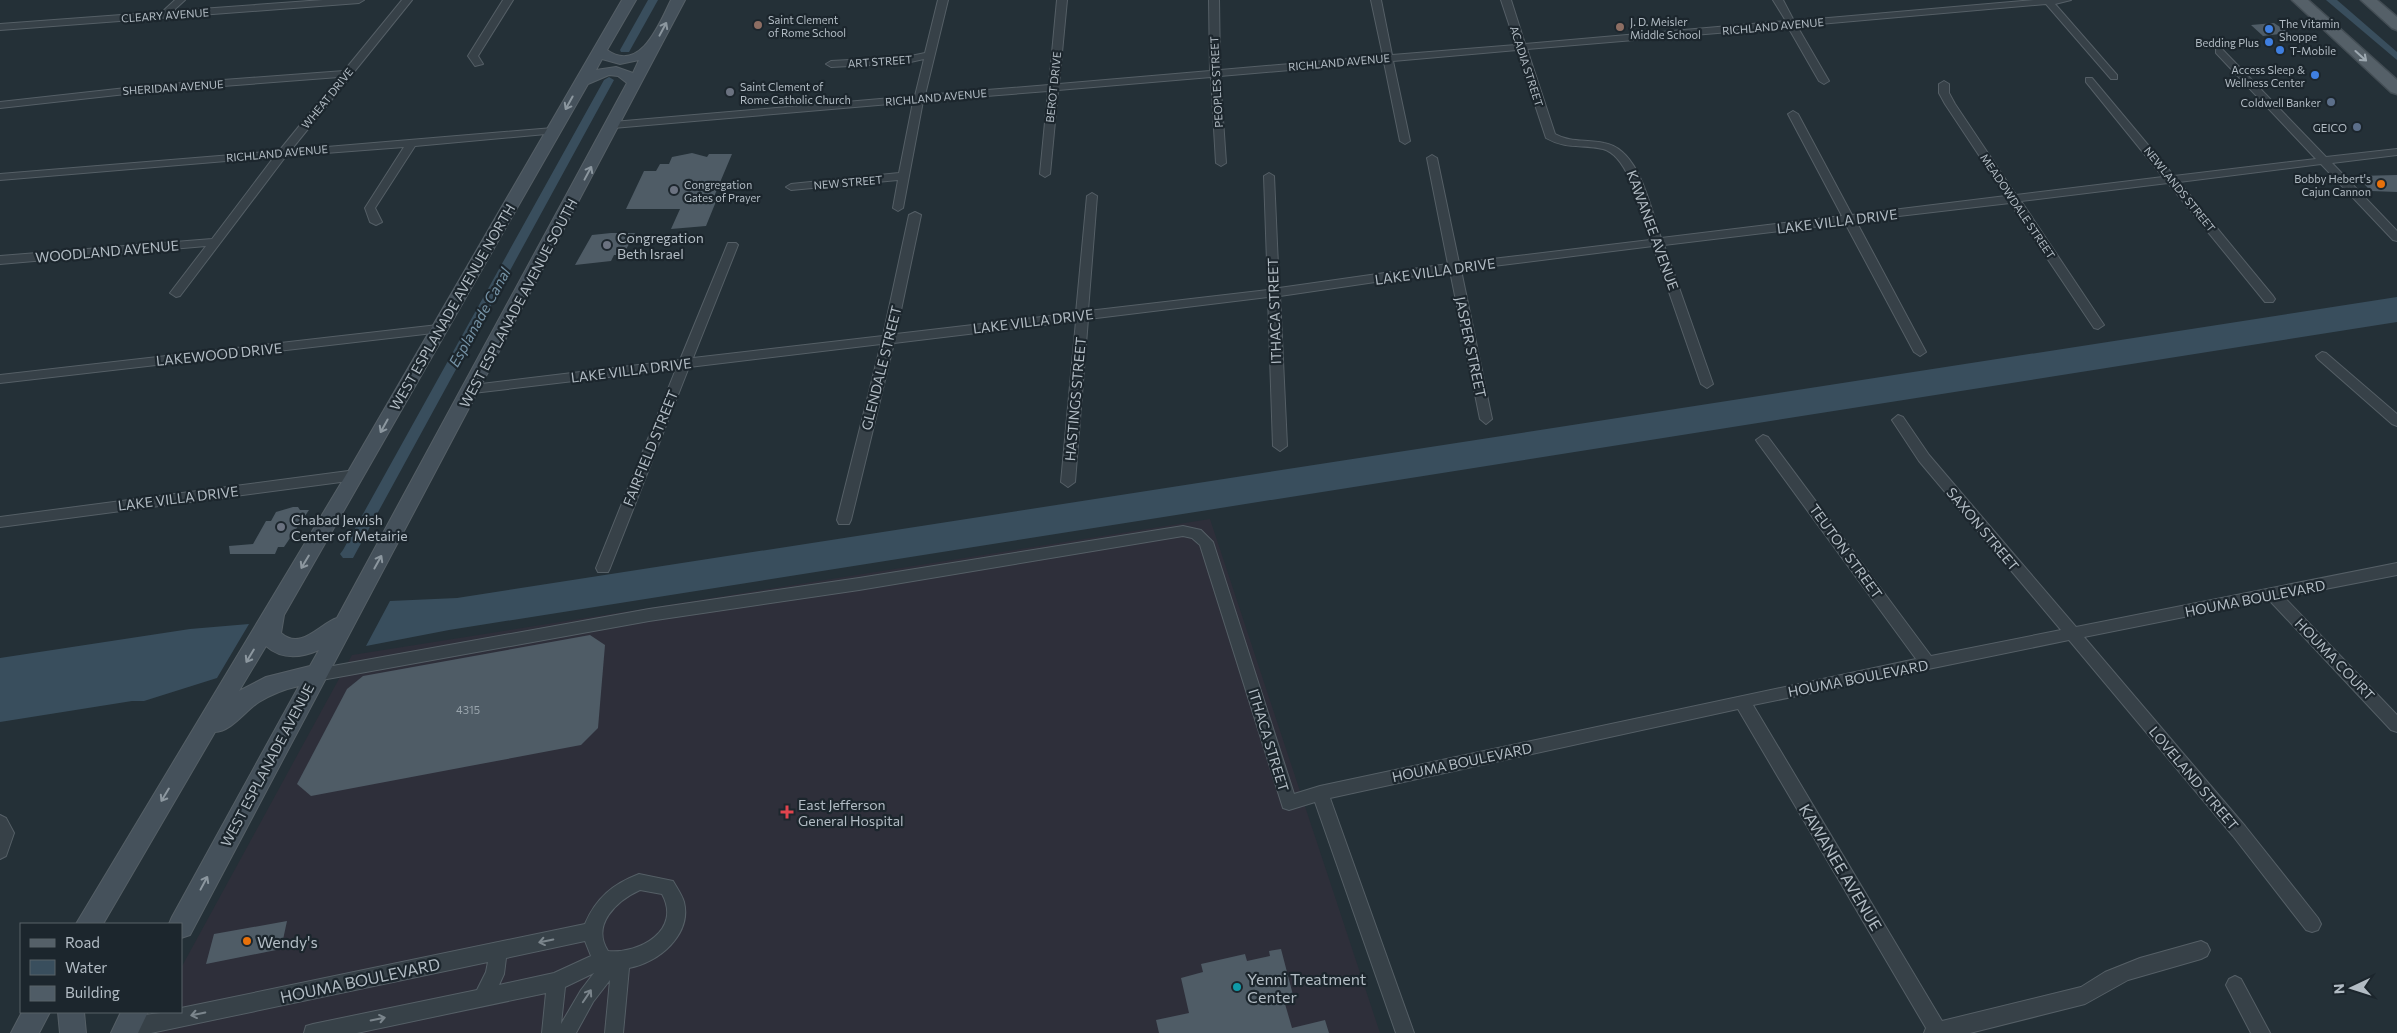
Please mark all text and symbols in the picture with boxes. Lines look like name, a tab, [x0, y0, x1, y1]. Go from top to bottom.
street label: CLEARY AVENUE	[121, 5, 209, 25]
place label: Saint Clement of Rome School	[768, 13, 846, 39]
place label: J. D. Meisler Middle School	[1630, 15, 1701, 41]
street label: RICHLAND AVENUE	[1721, 15, 1825, 37]
place label: The Vitamin Shoppe	[2279, 17, 2340, 43]
marker: Saint Clement of Rome School	[752, 19, 764, 31]
marker: J. D. Meisler Middle School	[1614, 21, 1626, 33]
one-way arrow	[659, 22, 668, 37]
marker: The Vitamin Shoppe	[2263, 23, 2275, 35]
street label: ACADIA STREET	[1508, 24, 1546, 108]
street label: PEOPLES STREET	[1207, 36, 1225, 128]
place label: Bedding Plus	[2195, 36, 2259, 49]
marker: Bedding Plus	[2263, 36, 2275, 48]
marker: T-Mobile	[2274, 44, 2286, 56]
place label: T-Mobile	[2290, 44, 2336, 57]
one-way arrow	[2355, 50, 2368, 62]
street label: BEROT DRIVE	[1043, 51, 1063, 123]
street label: RICHLAND AVENUE	[1287, 51, 1391, 73]
street label: ART STREET	[847, 52, 913, 70]
place label: Access Sleep & Wellness Center	[2225, 63, 2306, 89]
street label: WHEAT DRIVE	[299, 65, 355, 131]
marker: Access Sleep & Wellness Center	[2309, 69, 2321, 81]
street label: SHERIDAN AVENUE	[122, 77, 224, 97]
place label: Saint Clement of Rome Catholic Church	[740, 80, 851, 106]
marker: Saint Clement of Rome Catholic Church	[724, 86, 736, 98]
street label: RICHLAND AVENUE	[884, 86, 988, 108]
one-way arrow	[564, 95, 574, 110]
place label: Coldwell Banker	[2241, 96, 2322, 109]
marker: Coldwell Banker	[2325, 96, 2337, 108]
place label: GEICO	[2313, 121, 2347, 134]
marker: GEICO	[2351, 121, 2363, 133]
street label: RICHLAND AVENUE	[225, 142, 329, 164]
street label: NEWLANDS STREET	[2142, 144, 2218, 234]
street label: MEADOWDALE STREET	[1978, 151, 2058, 261]
one-way arrow	[583, 166, 593, 180]
street label: KAWANEE AVENUE	[1623, 168, 1683, 292]
place label: Bobby Hebert's Cajun Cannon	[2294, 172, 2371, 198]
street label: NEW STREET	[813, 173, 883, 191]
place label: Congregation Gates of Prayer	[684, 178, 761, 204]
marker: Bobby Hebert's Cajun Cannon	[2375, 178, 2387, 190]
marker: Congregation Gates of Prayer	[668, 184, 680, 196]
street label: WEST ESPLANADE AVENUE SOUTH	[455, 196, 581, 410]
street label: WEST ESPLANADE AVENUE NORTH	[386, 201, 518, 413]
street label: LAKE VILLA DRIVE	[1776, 205, 1898, 237]
place label: Congregation Beth Israel	[617, 229, 704, 262]
street label: WOODLAND AVENUE	[35, 236, 179, 266]
marker: Congregation Beth Israel	[601, 239, 613, 251]
street label: LAKE VILLA DRIVE	[1374, 254, 1496, 288]
street label: ITHACA STREET	[1264, 257, 1284, 365]
water label: Esplanade Canal	[444, 263, 514, 370]
street label: JASPER STREET	[1452, 295, 1490, 399]
street label: GLENDALE STREET	[857, 304, 905, 432]
street label: LAKE VILLA DRIVE	[972, 305, 1094, 337]
street label: HASTINGS STREET	[1061, 336, 1089, 462]
street label: LAKEWOOD DRIVE	[155, 339, 283, 369]
street label: LAKE VILLA DRIVE	[570, 354, 692, 386]
street label: FAIRFIELD STREET	[619, 387, 681, 509]
one-way arrow	[379, 418, 389, 433]
street label: LAKE VILLA DRIVE	[117, 482, 239, 514]
street label: SAXON STREET	[1943, 484, 2023, 574]
street label: TEUTON STREET	[1806, 500, 1886, 602]
place label: Chabad Jewish Center of Metairie	[291, 511, 408, 544]
marker: Chabad Jewish Center of Metairie	[275, 521, 287, 533]
one-way arrow	[299, 555, 309, 569]
one-way arrow	[373, 555, 383, 570]
street label: HOUMA BOULEVARD	[2183, 576, 2327, 620]
street label: HOUMA COURT	[2292, 615, 2378, 703]
one-way arrow	[244, 649, 254, 663]
street label: HOUMA BOULEVARD	[1786, 656, 1930, 700]
street label: WEST ESPLANADE AVENUE	[217, 680, 317, 850]
street label: ITHACA STREET	[1245, 687, 1293, 793]
house number: 4315	[456, 703, 480, 716]
street label: LOVELAND STREET	[2146, 723, 2242, 833]
street label: HOUMA BOULEVARD	[1390, 739, 1534, 785]
one-way arrow	[160, 788, 170, 802]
place label: East Jefferson General Hospital	[798, 796, 904, 829]
street label: KAWANEE AVENUE	[1796, 800, 1886, 934]
marker: East Jefferson General Hospital	[780, 805, 794, 819]
one-way arrow	[200, 876, 210, 891]
legend	[20, 923, 182, 1013]
place label: Wendy's	[257, 932, 318, 951]
text: Road	[65, 933, 100, 951]
marker: Wendy's	[241, 935, 253, 947]
one-way arrow	[538, 936, 554, 946]
street label: HOUMA BOULEVARD	[278, 954, 442, 1006]
text: Water	[65, 958, 107, 976]
north arrow	[2327, 963, 2377, 1013]
place label: Yenni Treatment Center	[1247, 969, 1367, 1006]
marker: Yenni Treatment Center	[1231, 981, 1243, 993]
text: Building	[65, 983, 120, 1001]
text: N	[2330, 983, 2347, 995]
one-way arrow	[582, 989, 592, 1003]
one-way arrow	[191, 1010, 207, 1019]
one-way arrow	[370, 1014, 386, 1024]

